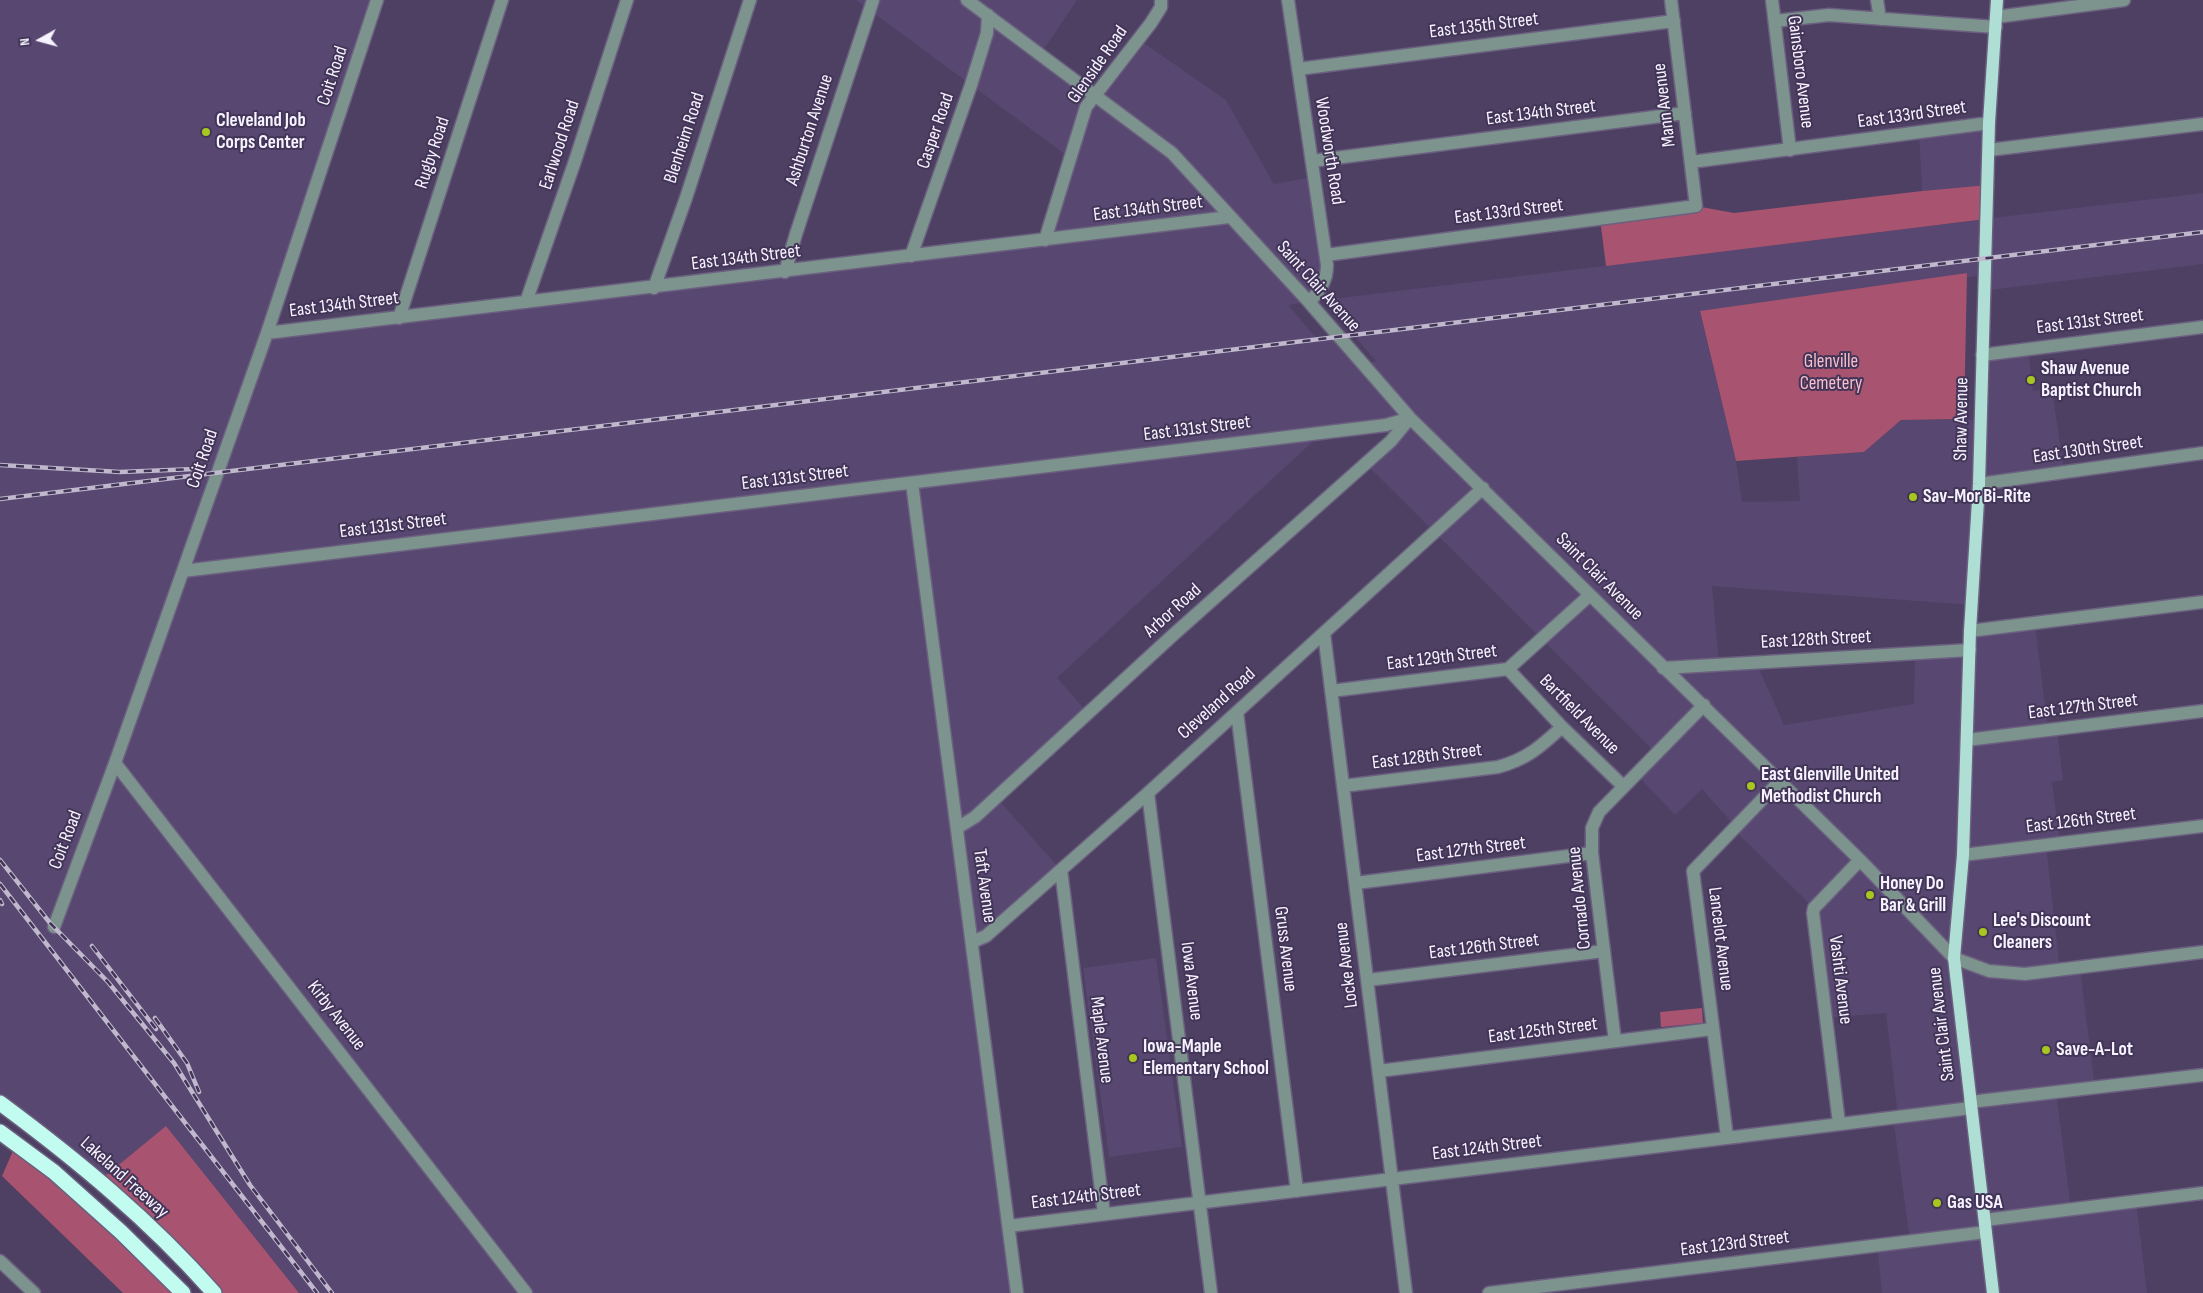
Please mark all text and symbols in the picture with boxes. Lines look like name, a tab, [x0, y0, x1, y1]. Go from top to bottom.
street label: East 135th Street	[1428, 8, 1540, 44]
street label: Gainsboro Avenue	[1782, 14, 1818, 130]
north arrow	[15, 15, 65, 65]
street label: Glenside Road	[1063, 22, 1133, 108]
text: N	[16, 37, 34, 47]
street label: Coit Road	[313, 44, 353, 108]
street label: Mann Avenue	[1649, 62, 1681, 148]
street label: Ashburton Avenue	[781, 71, 839, 189]
street label: Blenheim Road	[660, 90, 710, 186]
street label: Casper Road	[912, 90, 960, 172]
street label: East 134th Street	[1485, 95, 1597, 131]
street label: Woodworth Road	[1309, 96, 1349, 206]
street label: East 133rd Street	[1856, 96, 1968, 134]
street label: Earlwood Road	[535, 97, 585, 193]
place label: Cleveland Job Corps Center	[216, 110, 306, 154]
street label: Rugby Road	[411, 114, 455, 192]
marker: Cleveland Job Corps Center	[200, 126, 212, 138]
street label: East 134th Street	[1092, 191, 1204, 227]
street label: East 133rd Street	[1453, 194, 1565, 230]
street label: Saint Clair Avenue	[1271, 237, 1365, 337]
street label: East 134th Street	[690, 240, 802, 276]
street label: East 134th Street	[288, 287, 400, 323]
street label: East 131st Street	[2035, 304, 2145, 340]
park label: Glenville Cemetery	[1800, 351, 1862, 395]
place label: Shaw Avenue Baptist Church	[2041, 358, 2141, 402]
marker: Shaw Avenue Baptist Church	[2025, 374, 2037, 386]
street label: Shaw Avenue	[1950, 377, 1974, 461]
street label: East 131st Street	[1142, 411, 1252, 447]
street label: Coit Road	[182, 426, 224, 492]
street label: East 130th Street	[2032, 431, 2144, 469]
street label: East 131st Street	[740, 460, 850, 496]
place label: Sav-Mor Bi-Rite	[1923, 486, 2031, 508]
marker: Sav-Mor Bi-Rite	[1907, 491, 1919, 503]
street label: East 131st Street	[338, 508, 448, 544]
street label: Saint Clair Avenue	[1550, 528, 1648, 626]
street label: Arbor Road	[1139, 579, 1207, 643]
street label: East 128th Street	[1760, 626, 1872, 654]
street label: East 129th Street	[1386, 640, 1498, 676]
street label: Cleveland Road	[1173, 663, 1261, 745]
street label: Bartfield Avenue	[1534, 670, 1624, 760]
street label: East 127th Street	[2027, 689, 2139, 725]
street label: East 128th Street	[1371, 739, 1483, 775]
place label: East Glenville United Methodist Church	[1761, 764, 1899, 808]
marker: East Glenville United Methodist Church	[1745, 780, 1757, 792]
street label: East 126th Street	[2025, 803, 2137, 839]
street label: Coit Road	[44, 807, 88, 873]
street label: East 127th Street	[1415, 832, 1527, 868]
street label: Cornado Avenue	[1563, 846, 1597, 950]
street label: Taft Avenue	[968, 848, 1000, 924]
place label: Honey Do Bar & Grill	[1880, 873, 1946, 917]
street label: Lancelot Avenue	[1702, 886, 1738, 992]
marker: Honey Do Bar & Grill	[1864, 889, 1876, 901]
street label: Gruss Avenue	[1268, 905, 1302, 993]
place label: Lee's Discount Cleaners	[1993, 910, 2091, 954]
street label: Locke Avenue	[1330, 921, 1364, 1009]
marker: Lee's Discount Cleaners	[1977, 926, 1989, 938]
street label: East 126th Street	[1428, 929, 1540, 965]
street label: Vashti Avenue	[1823, 934, 1857, 1026]
street label: Iowa Avenue	[1175, 940, 1207, 1022]
street label: Saint Clair Avenue	[1924, 966, 1960, 1082]
street label: Kirby Avenue	[302, 977, 370, 1055]
street label: Maple Avenue	[1084, 995, 1118, 1085]
street label: East 125th Street	[1487, 1013, 1599, 1049]
place label: Iowa-Maple Elementary School	[1143, 1036, 1269, 1080]
place label: Save-A-Lot	[2056, 1039, 2133, 1061]
marker: Save-A-Lot	[2040, 1044, 2052, 1056]
marker: Iowa-Maple Elementary School	[1127, 1052, 1139, 1064]
street label: East 124th Street	[1431, 1130, 1543, 1166]
street label: Lakeland Freeway	[75, 1132, 173, 1224]
street label: East 124th Street	[1030, 1179, 1142, 1215]
place label: Gas USA	[1947, 1192, 2002, 1214]
marker: Gas USA	[1931, 1197, 1943, 1209]
street label: East 123rd Street	[1679, 1226, 1791, 1262]

